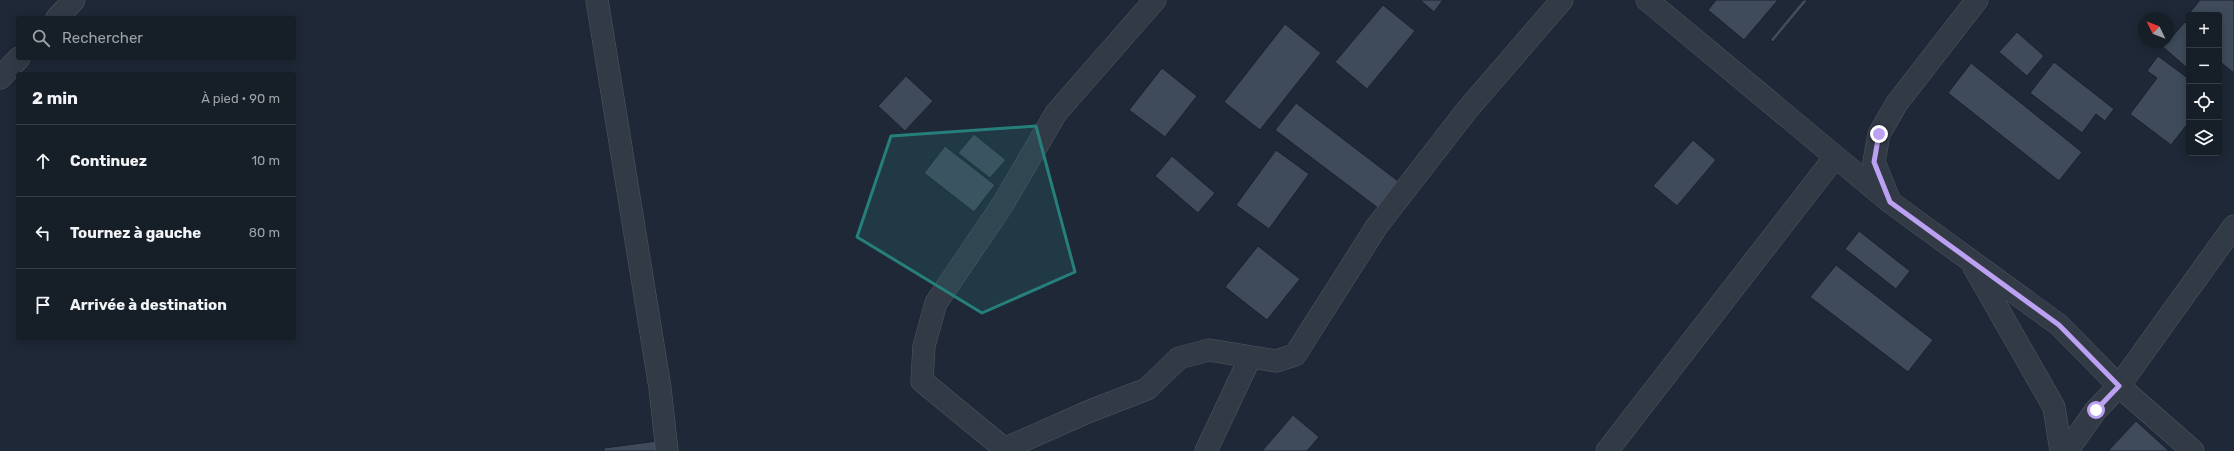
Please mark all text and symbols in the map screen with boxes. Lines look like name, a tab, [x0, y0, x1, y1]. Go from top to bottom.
north arrow	[2138, 12, 2174, 48]
map controls	[2186, 12, 2222, 156]
button: +	[2186, 12, 2222, 48]
search box	[16, 16, 296, 60]
icon: search	[30, 27, 52, 49]
text: Rechercher	[62, 29, 143, 47]
button: −	[2186, 48, 2222, 84]
button: locate	[2186, 84, 2222, 120]
text: 2 min	[32, 88, 78, 108]
text: À pied · 90 m	[201, 91, 280, 106]
button: layers	[2186, 120, 2222, 156]
route end	[1870, 125, 1888, 143]
icon: ahead	[32, 150, 54, 172]
text: Continuez	[70, 152, 147, 170]
text: 10 m	[251, 153, 280, 168]
icon: left	[32, 222, 54, 244]
text: Tournez à gauche	[70, 224, 201, 242]
text: 80 m	[249, 225, 280, 240]
icon: arrive	[32, 294, 54, 316]
text: Arrivée à destination	[70, 296, 227, 314]
route start	[2087, 401, 2105, 419]

